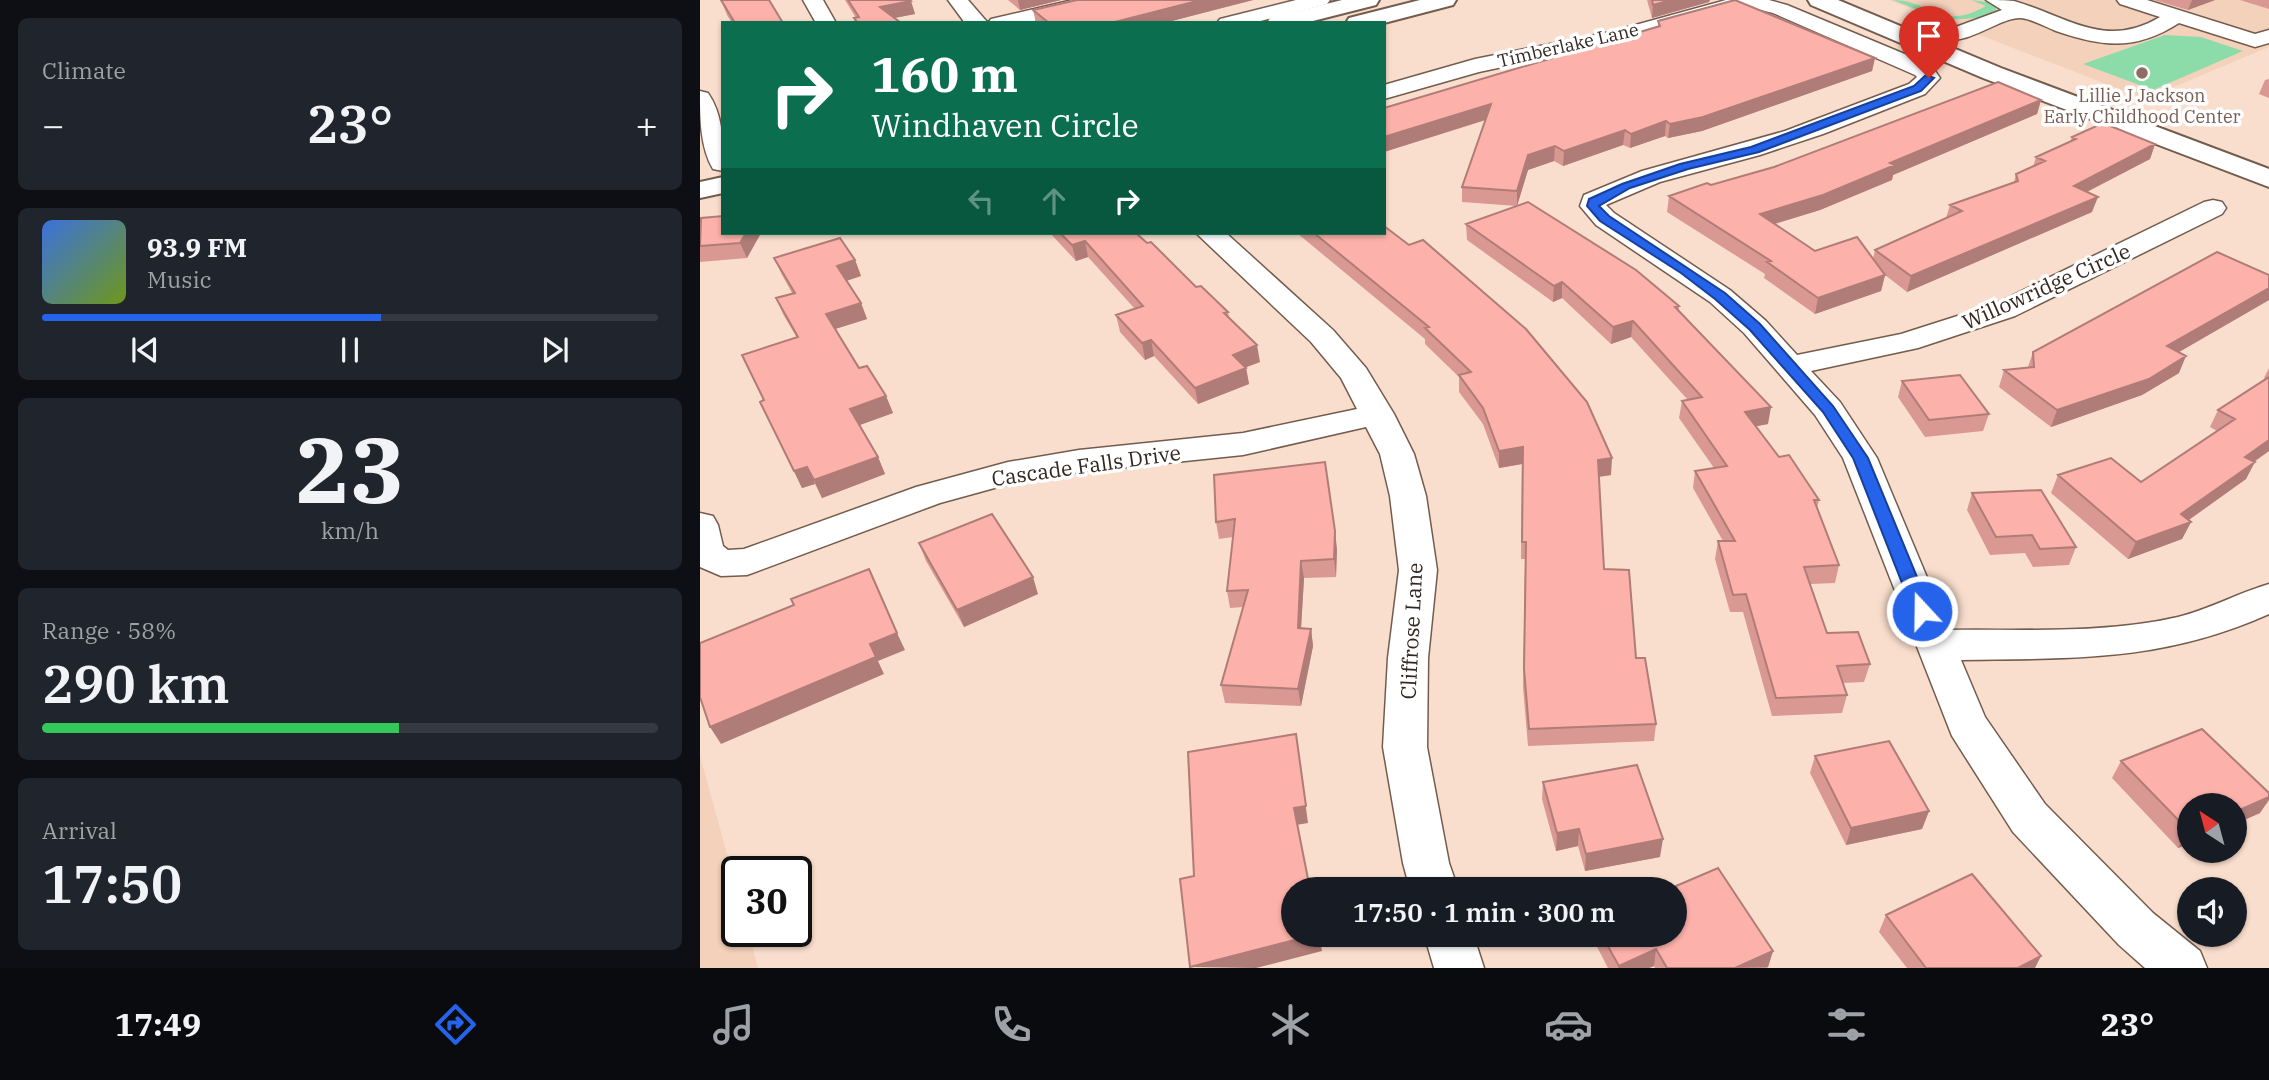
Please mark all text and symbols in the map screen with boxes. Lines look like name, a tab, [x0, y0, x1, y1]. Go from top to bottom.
pin	[1899, 6, 1959, 78]
icon: arrive	[1910, 17, 1948, 55]
street label: Timberlake Lane	[1495, 18, 1641, 72]
text: 160 m	[871, 42, 1018, 105]
icon: right	[756, 49, 847, 140]
text: Climate	[42, 55, 126, 85]
marker: Lillie J Jackson Early Childhood Center	[2134, 65, 2150, 81]
place label: Lillie J Jackson Early Childhood Center	[2043, 84, 2241, 128]
text: 23°	[307, 90, 393, 157]
text: −	[42, 100, 65, 149]
text: +	[635, 100, 658, 149]
text: Windhaven Circle	[871, 104, 1139, 146]
icon: left	[962, 182, 1000, 220]
icon: ahead	[1035, 182, 1073, 220]
icon: right	[1108, 182, 1146, 220]
text: 93.9 FM	[147, 230, 247, 264]
street label: Willowridge Circle	[1957, 236, 2135, 336]
text: Music	[147, 264, 212, 294]
icon: previous	[126, 331, 164, 369]
icon: pause	[331, 331, 369, 369]
icon: next	[536, 331, 574, 369]
text: 23	[295, 410, 405, 528]
street label: Cascade Falls Drive	[990, 438, 1182, 492]
text: km/h	[321, 515, 379, 545]
street label: Cliffrose Lane	[1393, 562, 1429, 700]
position arrow	[1885, 574, 1959, 648]
text: Range · 58%	[42, 615, 176, 645]
text: 290 km	[42, 650, 230, 717]
north arrow	[2177, 793, 2247, 863]
map controls	[2177, 793, 2247, 947]
text: Arrival	[42, 815, 117, 845]
text: 17:50	[42, 850, 182, 917]
speed limit sign: 30	[721, 856, 812, 947]
button: sound	[2177, 877, 2247, 947]
text: 17:50 · 1 min · 300 m	[1353, 895, 1615, 929]
icon: directions	[431, 1000, 480, 1049]
icon: music	[709, 1000, 758, 1049]
icon: phone	[987, 1000, 1036, 1049]
icon: climate	[1266, 1000, 1315, 1049]
icon: car	[1544, 1000, 1593, 1049]
icon: filters	[1822, 1000, 1871, 1049]
text: 17:49	[115, 1003, 201, 1045]
text: 23°	[2101, 1003, 2154, 1045]

